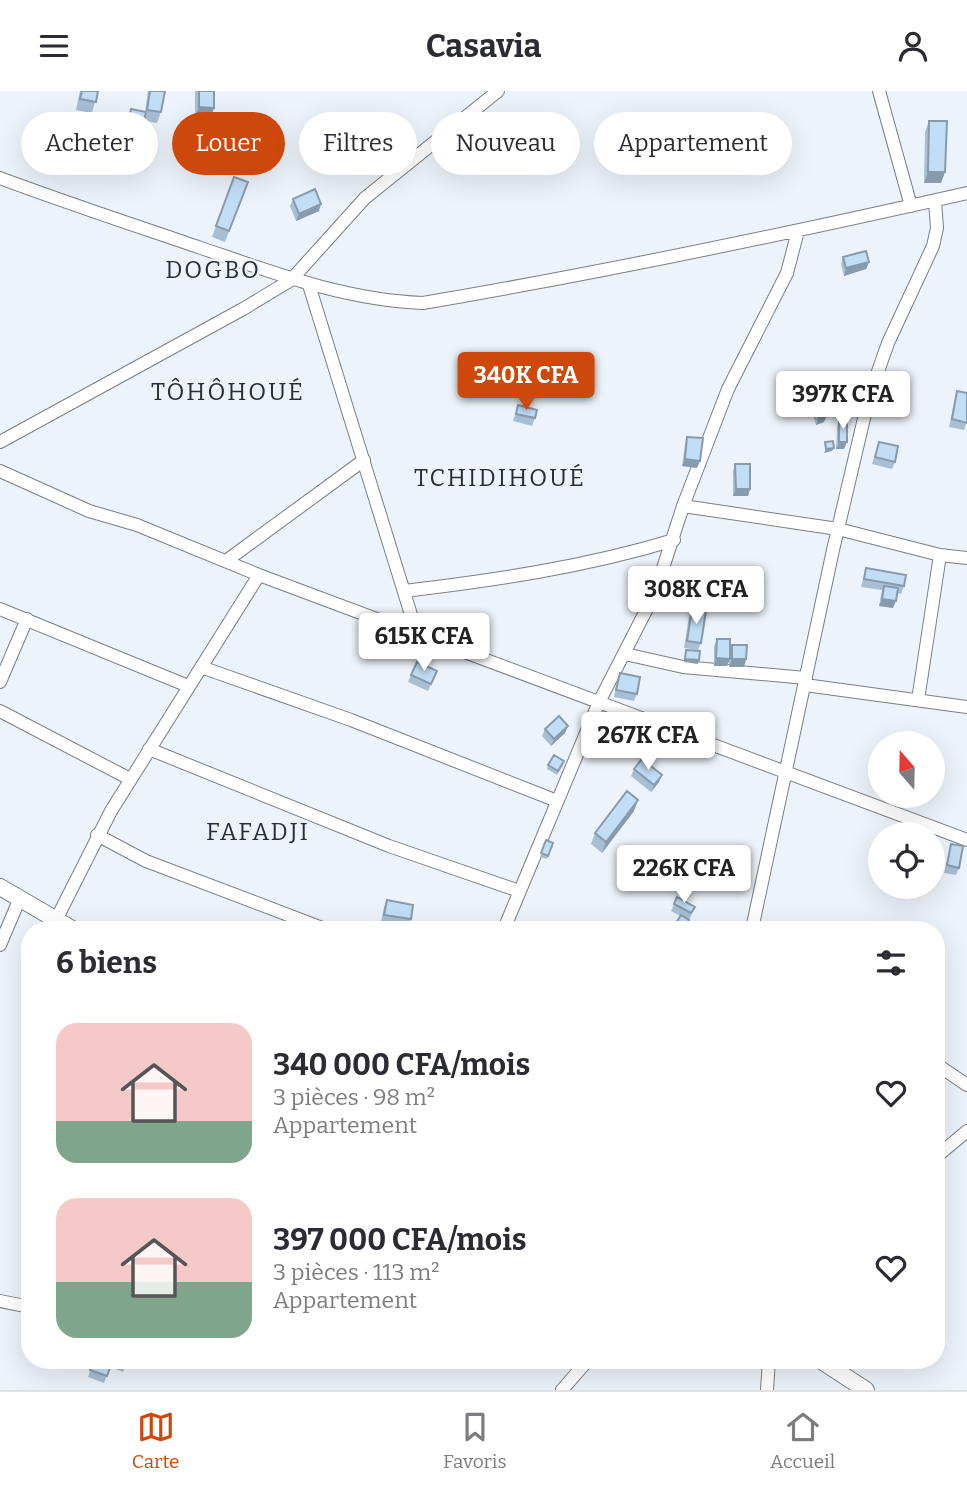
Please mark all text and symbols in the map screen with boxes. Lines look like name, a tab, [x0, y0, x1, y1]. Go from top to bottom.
icon: menu	[35, 27, 73, 65]
text: Casavia	[426, 27, 541, 65]
icon: person	[894, 27, 932, 65]
chip: Acheter	[21, 112, 158, 175]
chip: Louer	[172, 112, 285, 175]
chip: Filtres	[299, 112, 417, 175]
chip: Nouveau	[431, 112, 580, 175]
chip: Appartement	[594, 112, 792, 175]
district label: DOGBO	[165, 256, 261, 284]
pin: 340K CFA	[454, 353, 598, 412]
text: 340K CFA	[474, 361, 578, 389]
pin: 397K CFA	[771, 371, 915, 431]
district label: TÔHÔHOUÉ	[151, 377, 305, 406]
text: 397K CFA	[792, 380, 894, 408]
district label: TCHIDIHOUÉ	[414, 463, 586, 492]
pin: 308K CFA	[624, 567, 768, 626]
text: 308K CFA	[644, 575, 748, 603]
pin: 615K CFA	[352, 613, 496, 673]
text: 615K CFA	[375, 622, 473, 650]
pin: 267K CFA	[576, 713, 720, 772]
text: 267K CFA	[597, 721, 699, 749]
north arrow	[868, 731, 945, 809]
map controls	[868, 731, 945, 899]
district label: FAFADJI	[206, 818, 310, 846]
button: locate	[868, 822, 945, 899]
pin: 226K CFA	[612, 845, 756, 905]
text: 226K CFA	[633, 854, 735, 882]
icon: filters	[872, 944, 910, 982]
text: 6 biens	[56, 945, 157, 981]
text: 340 000 CFA/mois	[273, 1047, 530, 1083]
icon: home	[112, 1051, 196, 1135]
icon: heart	[872, 1074, 910, 1112]
text: 3 pièces · 98 m²	[273, 1083, 435, 1111]
text: Appartement	[273, 1111, 417, 1139]
text: 397 000 CFA/mois	[273, 1222, 527, 1258]
icon: home	[112, 1226, 196, 1310]
icon: heart	[872, 1249, 910, 1287]
text: 3 pièces · 113 m²	[273, 1258, 439, 1286]
text: Appartement	[273, 1286, 417, 1314]
tab: Carte	[132, 1408, 179, 1473]
tab: Favoris	[443, 1408, 506, 1473]
tab: Accueil	[770, 1408, 835, 1473]

